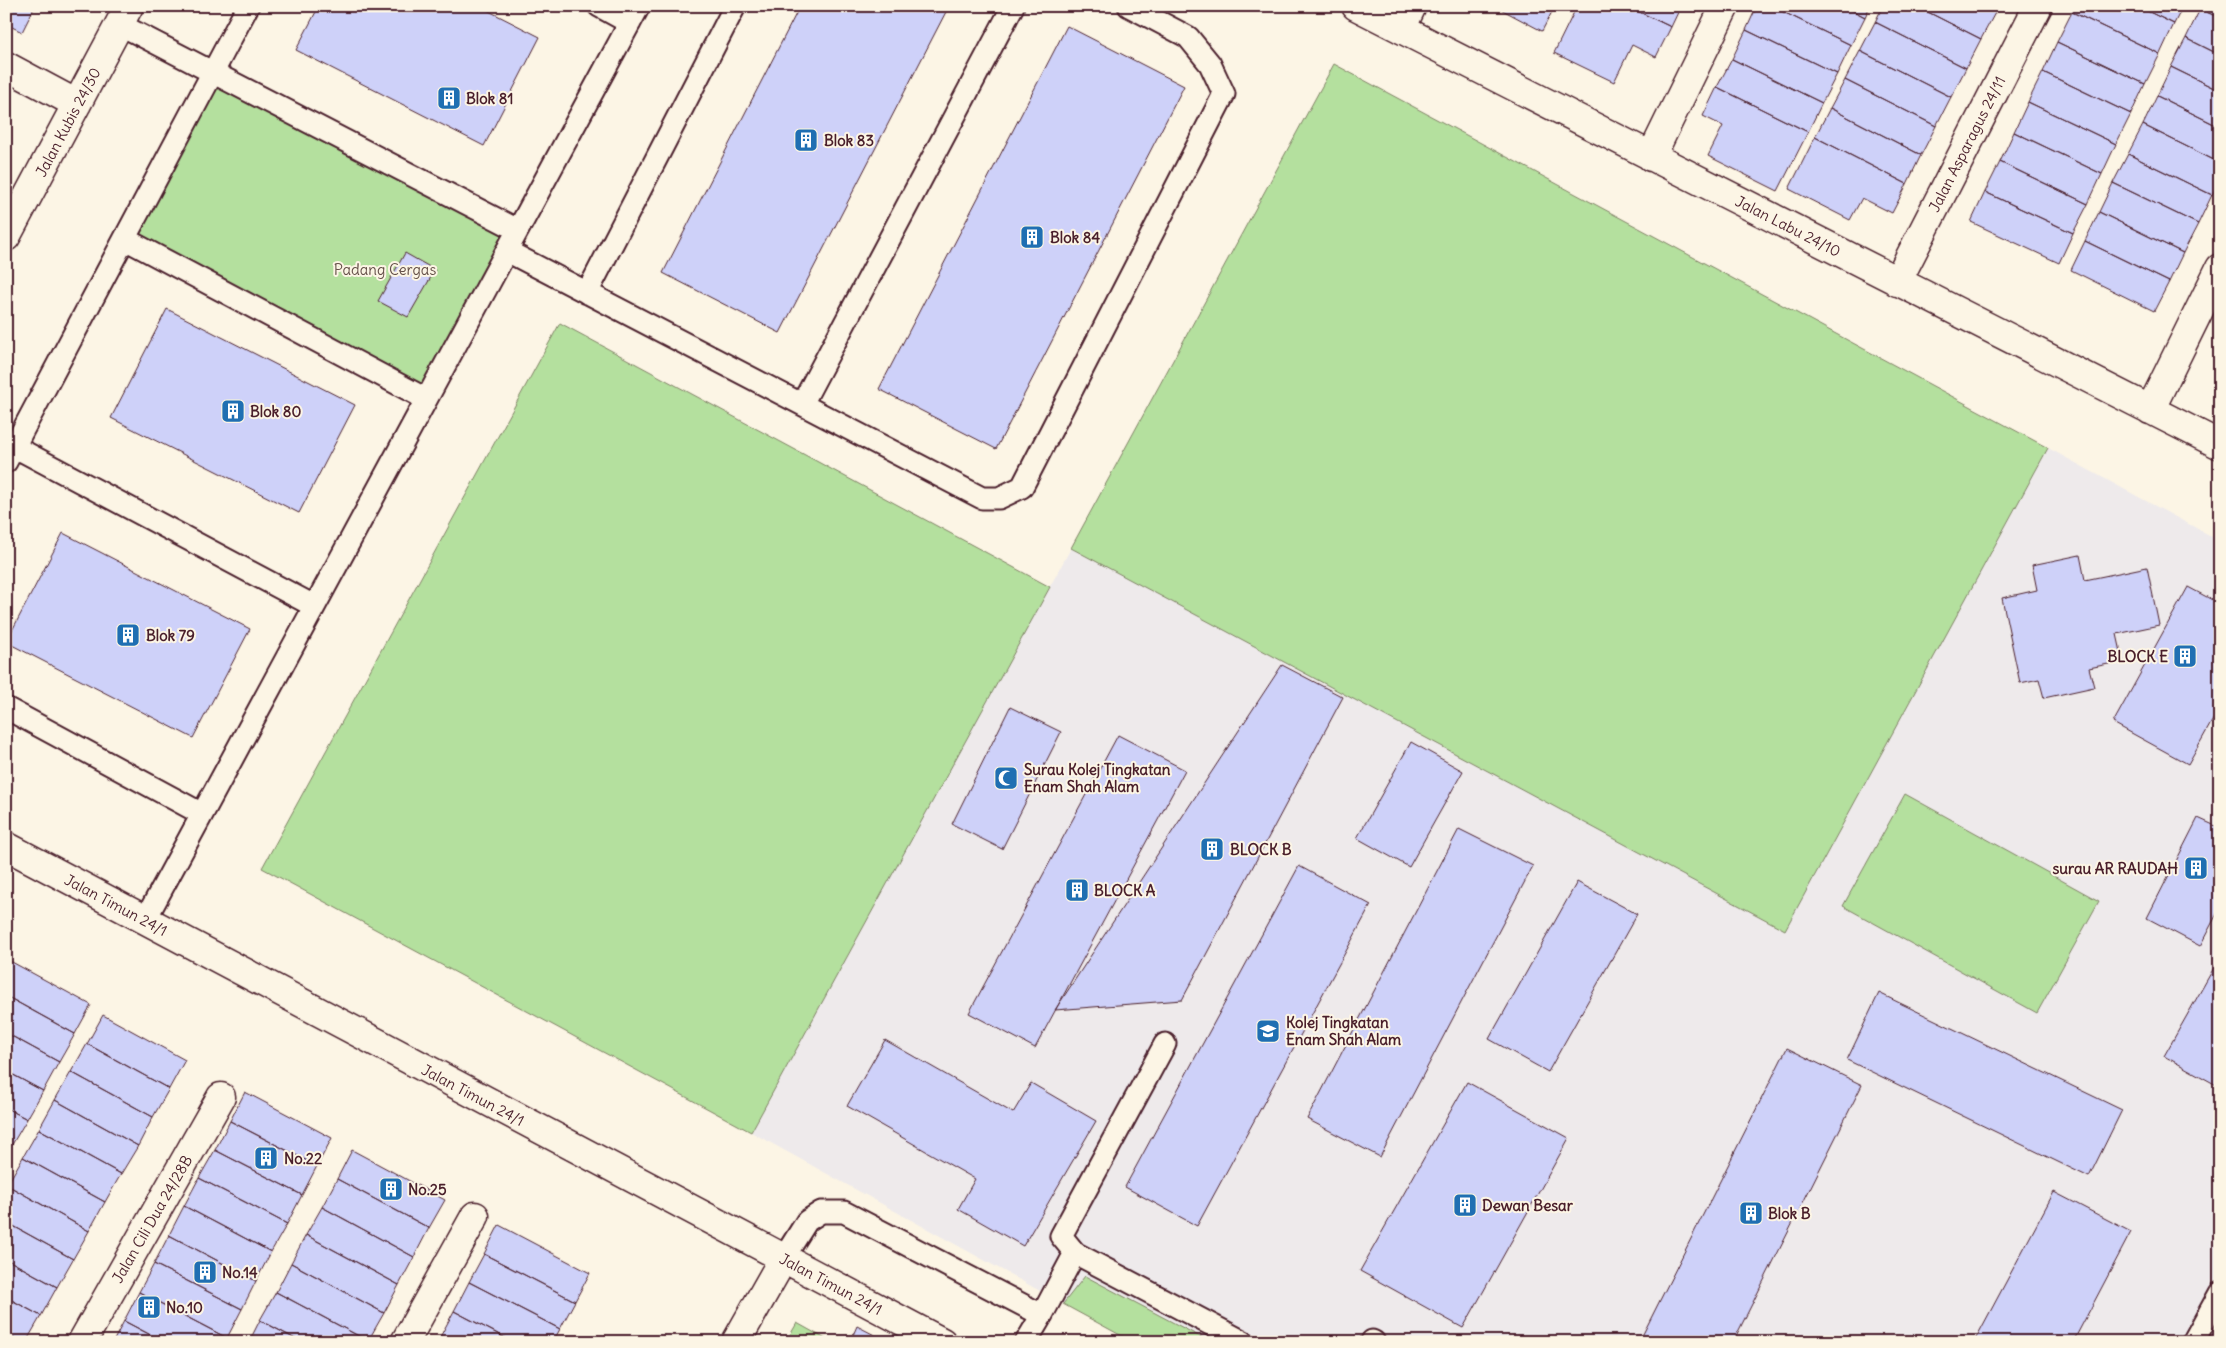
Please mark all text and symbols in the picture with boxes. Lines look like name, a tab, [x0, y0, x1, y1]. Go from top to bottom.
street label: Jalan Kubis 24/30	[31, 64, 105, 180]
street label: Jalan Asparagus 24/11	[1925, 73, 2009, 215]
building icon: Blok 81	[436, 85, 462, 111]
place label: Blok 81	[466, 89, 513, 108]
building icon: Blok 83	[793, 127, 819, 153]
place label: Blok 83	[824, 131, 874, 150]
street label: Jalan Labu 24/10	[1732, 191, 1844, 261]
building icon: Blok 84	[1019, 224, 1045, 250]
place label: Blok 84	[1050, 228, 1100, 247]
park label: Padang Cergas	[334, 260, 436, 279]
building icon: Blok 80	[220, 398, 246, 424]
place label: Blok 80	[250, 402, 301, 421]
building icon: Blok 79	[115, 622, 141, 648]
place label: Blok 79	[146, 626, 195, 645]
building icon: BLOCK E	[2172, 643, 2198, 669]
place label: BLOCK E	[2107, 647, 2168, 666]
place label: Surau Kolej Tingkatan Enam Shah Alam	[1024, 760, 1171, 796]
mosque icon: Surau Kolej Tingkatan Enam Shah Alam	[993, 765, 1019, 791]
building icon: BLOCK B	[1199, 836, 1225, 862]
place label: BLOCK B	[1230, 840, 1292, 859]
building icon: surau AR RAUDAH	[2183, 855, 2209, 881]
place label: surau AR RAUDAH	[2052, 859, 2178, 878]
street label: Jalan Timun 24/1	[61, 870, 171, 940]
building icon: BLOCK A	[1064, 877, 1090, 903]
place label: BLOCK A	[1094, 881, 1156, 900]
place label: Kolej Tingkatan Enam Shah Alam	[1286, 1013, 1401, 1049]
school or university icon: Kolej Tingkatan Enam Shah Alam	[1255, 1018, 1281, 1044]
street label: Jalan Timun 24/1	[418, 1060, 528, 1130]
building icon: No.22	[253, 1145, 279, 1171]
place label: No.22	[284, 1149, 322, 1168]
street label: Jalan Cili Dua 24/28B	[108, 1152, 196, 1286]
building icon: No.25	[378, 1176, 404, 1202]
place label: No.25	[408, 1180, 447, 1199]
building icon: Dewan Besar	[1452, 1192, 1478, 1218]
place label: Dewan Besar	[1482, 1196, 1574, 1215]
building icon: Blok B	[1738, 1200, 1764, 1226]
place label: Blok B	[1768, 1204, 1811, 1223]
street label: Jalan Timun 24/1	[776, 1249, 886, 1319]
building icon: No.14	[192, 1259, 218, 1285]
place label: No.14	[222, 1263, 258, 1282]
building icon: No.10	[136, 1294, 162, 1320]
place label: No.10	[166, 1298, 203, 1317]

